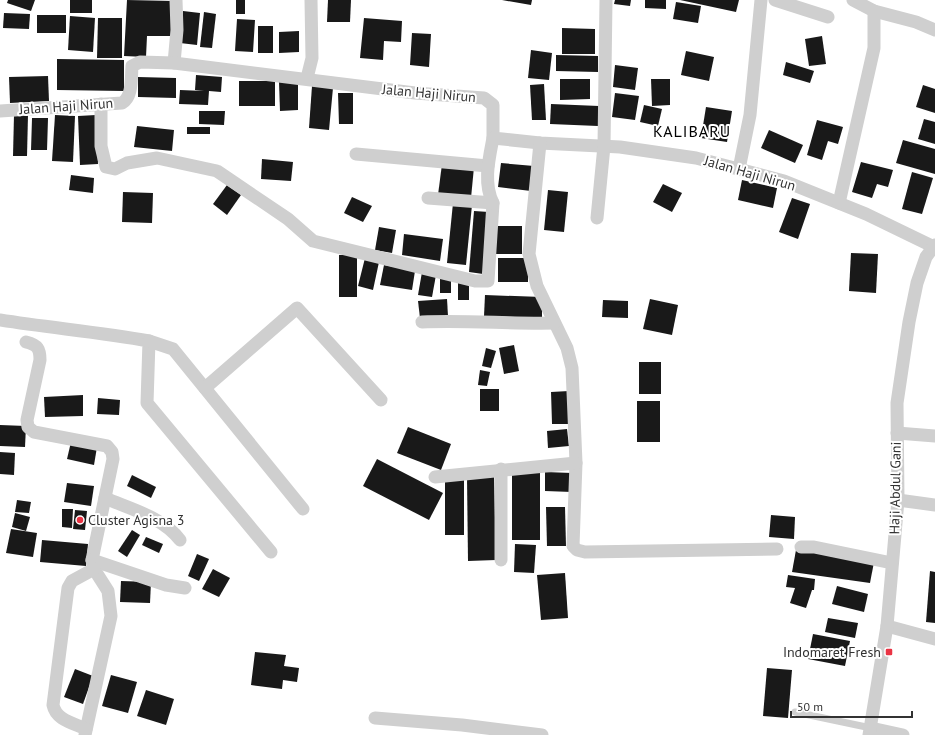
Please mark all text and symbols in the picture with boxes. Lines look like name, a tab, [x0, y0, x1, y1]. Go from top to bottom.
street label: Jalan Haji Nirun	[380, 80, 477, 106]
street label: Jalan Haji Nirun	[17, 94, 114, 118]
district label: KALIBARU	[653, 121, 731, 141]
street label: Jalan Haji Nirun	[701, 151, 798, 195]
street label: Haji Abdul Gani	[885, 441, 905, 535]
place label: Cluster Agisna 3	[88, 511, 184, 529]
marker: Cluster Agisna 3	[75, 515, 85, 525]
place label: Indomaret Fresh	[783, 643, 881, 661]
marker: Indomaret Fresh	[884, 647, 894, 657]
scale bar	[791, 693, 912, 719]
text: 50 m	[797, 699, 823, 714]

